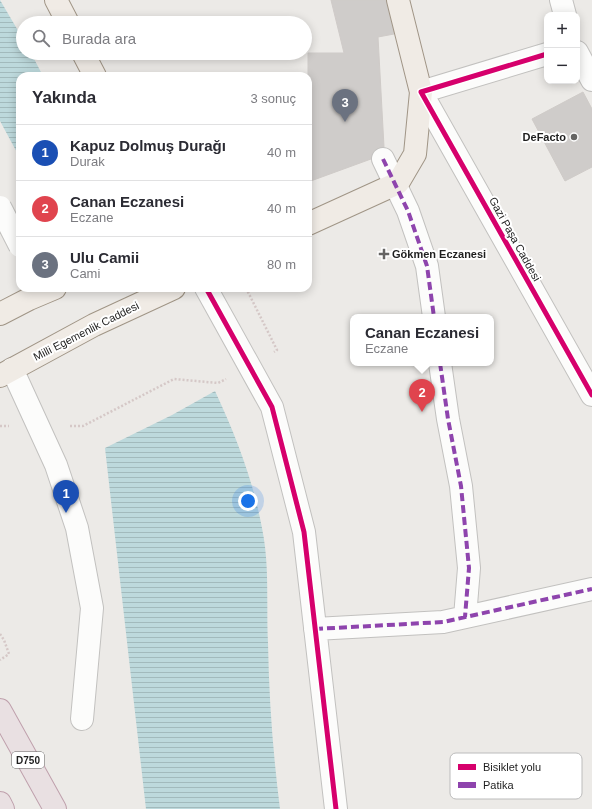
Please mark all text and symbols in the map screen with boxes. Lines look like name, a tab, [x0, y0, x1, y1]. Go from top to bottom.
map controls	[544, 12, 580, 84]
button: +	[544, 12, 580, 48]
search box	[16, 16, 312, 60]
icon: search	[30, 27, 52, 49]
text: Burada ara	[62, 30, 136, 47]
button: −	[544, 48, 580, 84]
text: Yakında	[32, 88, 96, 107]
pin: 3	[332, 89, 358, 122]
text: 3 sonuç	[250, 91, 296, 106]
place label: DeFacto	[523, 131, 566, 143]
marker: DeFacto	[569, 132, 579, 142]
text: Kapuz Dolmuş Durağı	[70, 137, 226, 154]
text: 1	[41, 145, 49, 160]
text: 40 m	[267, 145, 296, 160]
text: Durak	[70, 154, 105, 169]
text: Canan Eczanesi	[70, 193, 184, 210]
street label: Gazi Paşa Caddesi	[487, 195, 543, 283]
text: 2	[41, 201, 49, 216]
text: 40 m	[267, 201, 296, 216]
text: Eczane	[70, 210, 113, 225]
place label: Gökmen Eczanesi	[392, 248, 486, 260]
text: Ulu Camii	[70, 249, 139, 266]
marker: Gökmen Eczanesi	[379, 249, 389, 259]
text: 3	[41, 257, 49, 272]
text: 80 m	[267, 257, 296, 272]
text: Cami	[70, 266, 100, 281]
street label: Milli Egemenlik Caddesi	[31, 299, 141, 363]
popup	[350, 314, 494, 366]
text: Canan Eczanesi	[365, 324, 479, 341]
text: Eczane	[365, 341, 408, 356]
pin: 2	[409, 379, 435, 412]
pin: 1	[53, 480, 79, 513]
your location	[238, 491, 258, 511]
road number: D750	[12, 752, 44, 768]
legend	[450, 753, 582, 799]
text: Bisiklet yolu	[483, 761, 541, 773]
text: Patika	[483, 779, 514, 791]

